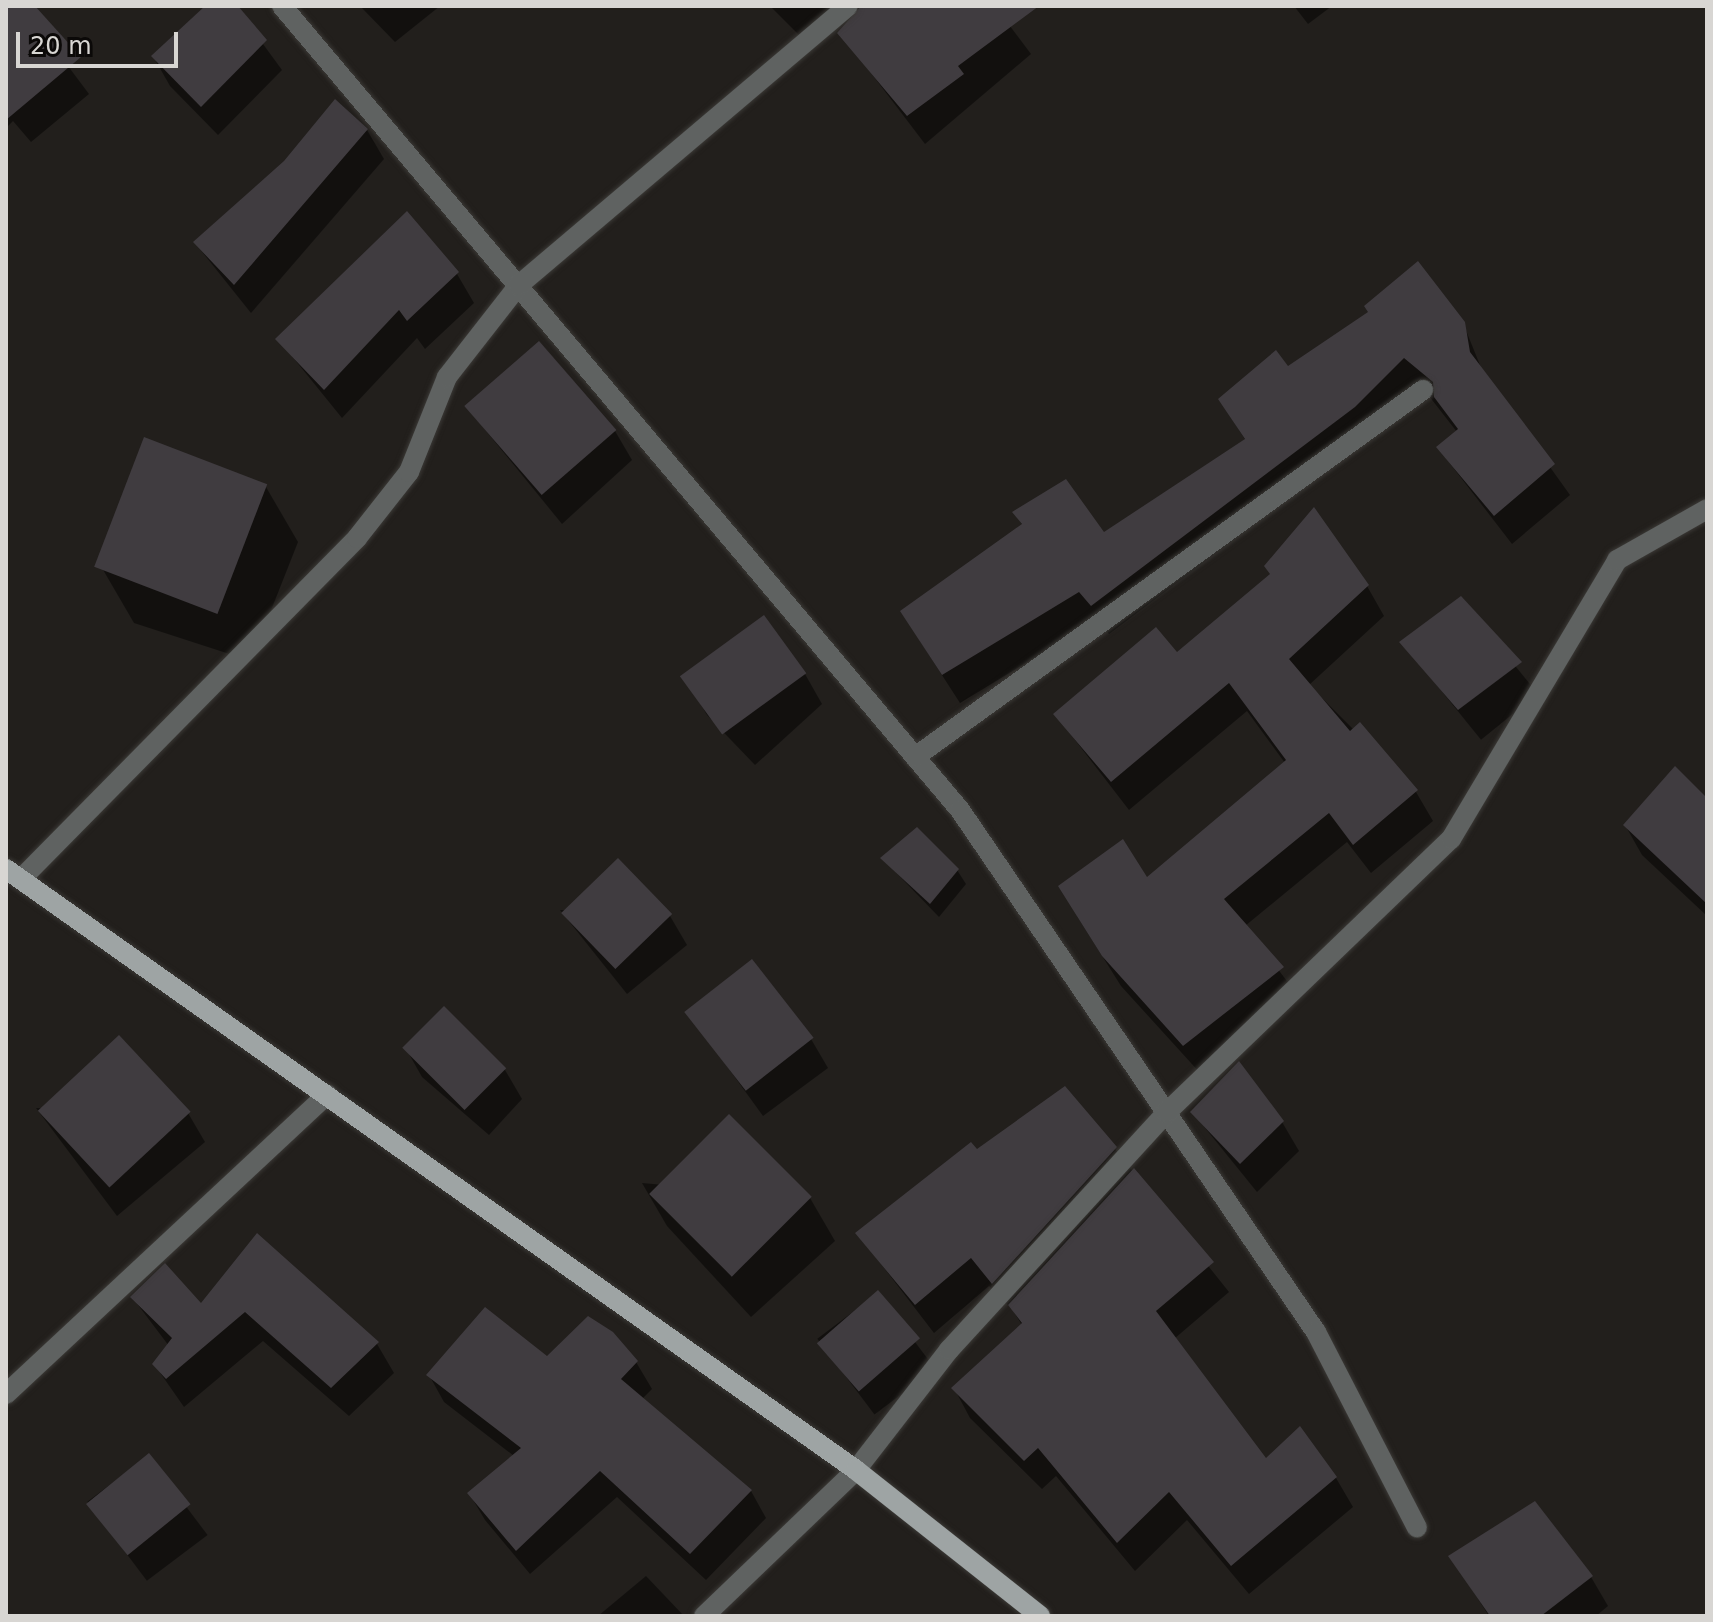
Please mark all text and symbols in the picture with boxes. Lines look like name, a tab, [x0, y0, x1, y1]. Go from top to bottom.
scale bar	[20, 16, 182, 66]
text: 20 m	[30, 32, 92, 60]

